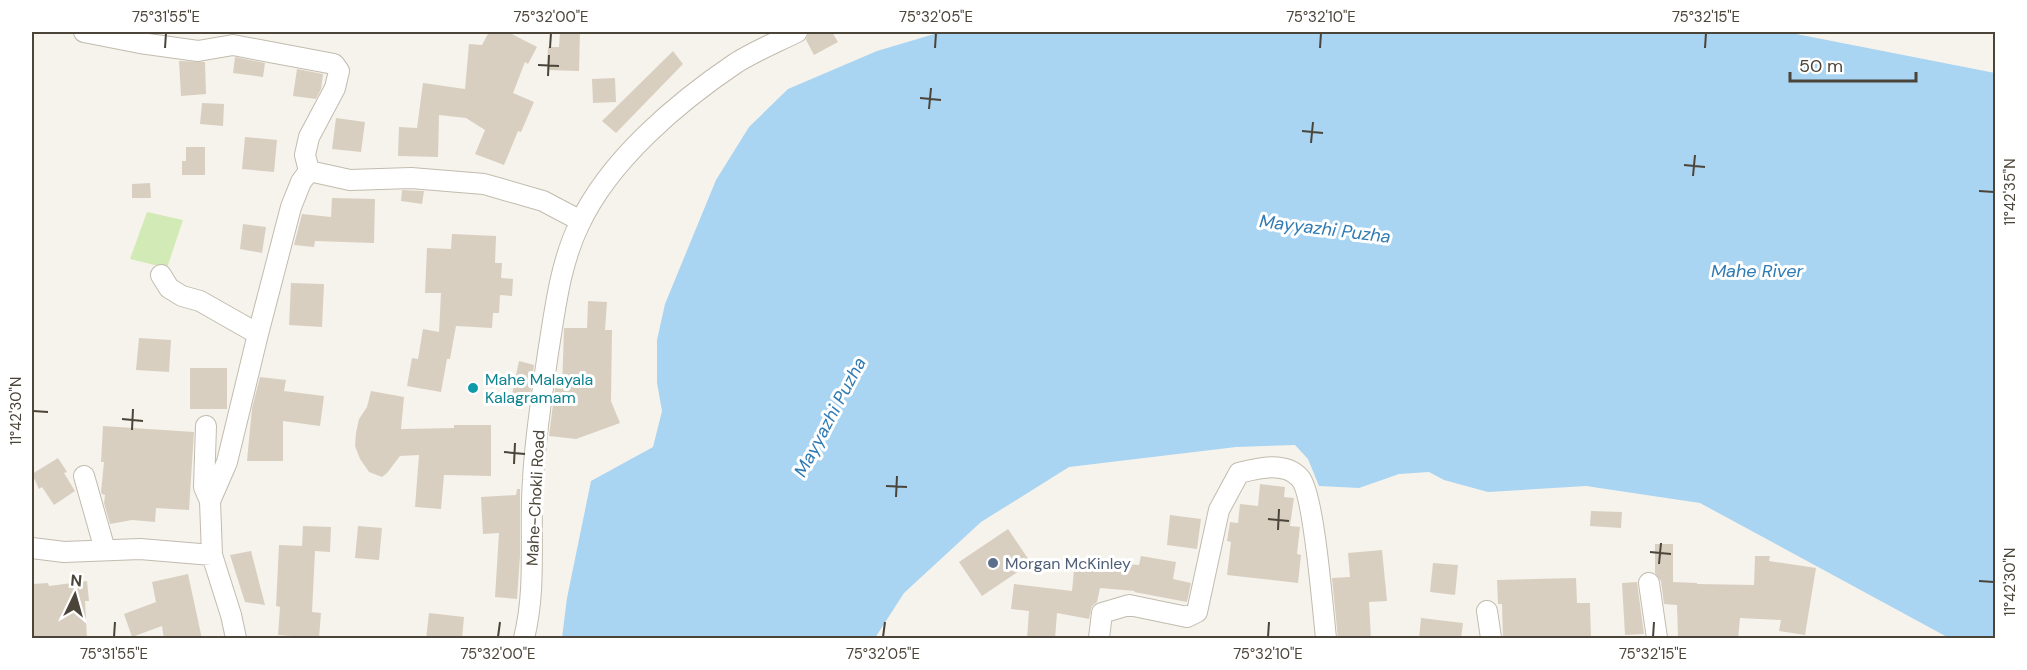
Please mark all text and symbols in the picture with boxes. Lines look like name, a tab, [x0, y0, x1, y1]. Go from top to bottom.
text: 75°31'55"E	[132, 7, 200, 27]
text: 75°32'00"E	[513, 7, 589, 27]
text: 75°32'05"E	[899, 7, 973, 27]
text: 75°32'10"E	[1286, 7, 1356, 27]
text: 75°32'15"E	[1672, 7, 1740, 27]
scale bar	[1790, 45, 1916, 83]
text: 50 m	[1799, 54, 1843, 78]
text: 11°42'35"N	[2000, 158, 2020, 226]
water label: Mayyazhi Puzha	[1258, 209, 1392, 249]
water label: Mahe River	[1711, 259, 1804, 283]
water label: Mayyazhi Puzha	[788, 353, 872, 481]
place label: Mahe Malayala Kalagramam	[485, 369, 593, 408]
text: 11°42'30"N	[6, 377, 26, 445]
marker: Mahe Malayala Kalagramam	[466, 381, 480, 395]
street label: Mahe-Chokli Road	[521, 429, 550, 567]
text: 11°42'30"N	[2000, 548, 2020, 616]
place label: Morgan McKinley	[1005, 553, 1131, 574]
marker: Morgan McKinley	[986, 556, 1000, 570]
north arrow	[45, 565, 105, 625]
text: N	[70, 570, 83, 592]
text: 75°31'55"E	[80, 644, 148, 664]
text: 75°32'00"E	[460, 644, 536, 664]
text: 75°32'05"E	[846, 644, 920, 664]
text: 75°32'10"E	[1233, 644, 1303, 664]
text: 75°32'15"E	[1619, 644, 1687, 664]

